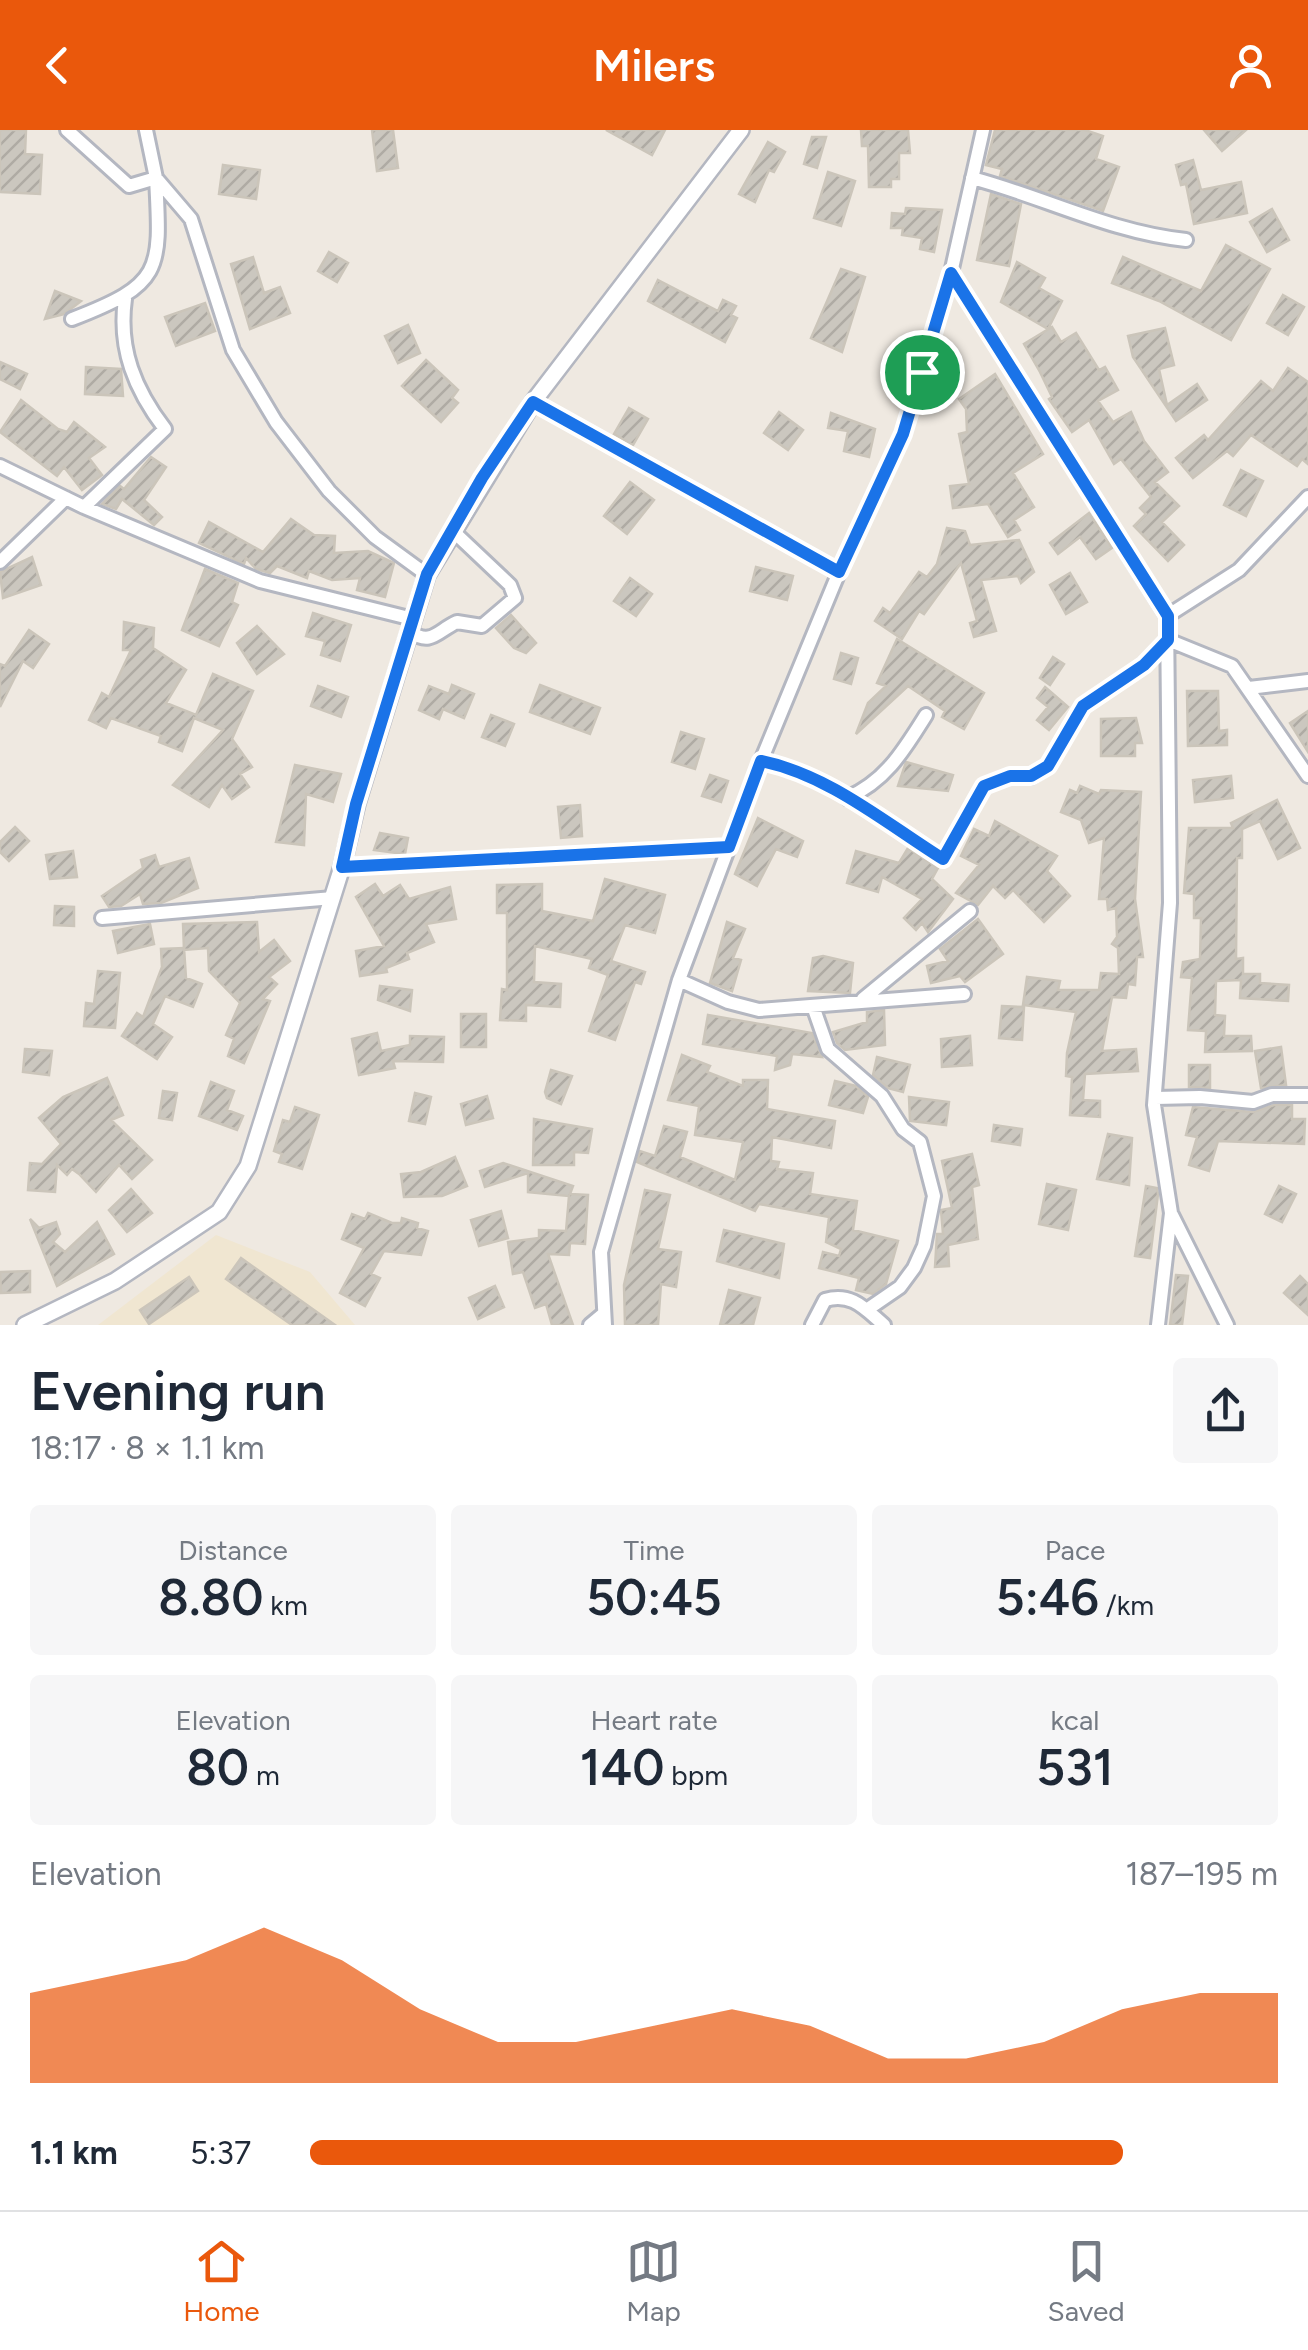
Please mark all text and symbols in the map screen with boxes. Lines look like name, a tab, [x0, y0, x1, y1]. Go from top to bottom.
icon: back	[30, 38, 85, 93]
text: Milers	[593, 38, 715, 92]
icon: person	[1223, 38, 1278, 93]
pin	[880, 330, 965, 415]
icon: arrive	[895, 345, 950, 400]
text: Evening run	[30, 1358, 326, 1424]
button: share	[1173, 1358, 1278, 1463]
text: 18:17 · 8 × 1.1 km	[30, 1429, 264, 1467]
text: Distance	[178, 1533, 288, 1567]
text: Time	[623, 1533, 685, 1567]
text: Pace	[1045, 1533, 1105, 1567]
text: 8.80	[158, 1567, 263, 1628]
text: 50:45	[586, 1567, 722, 1628]
text: 5:46	[996, 1567, 1099, 1628]
text: km	[263, 1588, 308, 1622]
text: /km	[1099, 1588, 1154, 1622]
text: Elevation	[175, 1703, 291, 1737]
text: Heart rate	[590, 1703, 718, 1737]
text: kcal	[1051, 1703, 1099, 1737]
text: 80	[186, 1737, 249, 1798]
text: 140	[580, 1737, 664, 1798]
text: 531	[1036, 1737, 1114, 1798]
text: m	[249, 1758, 280, 1792]
text: bpm	[664, 1758, 728, 1792]
text: Elevation	[30, 1855, 162, 1893]
text: 187–195 m	[1125, 1855, 1278, 1893]
text: 1.1 km	[30, 2134, 118, 2172]
text: 5:37	[190, 2134, 251, 2172]
tab: Home	[183, 2234, 260, 2328]
tab: Map	[626, 2234, 681, 2328]
tab: Saved	[1048, 2234, 1125, 2328]

